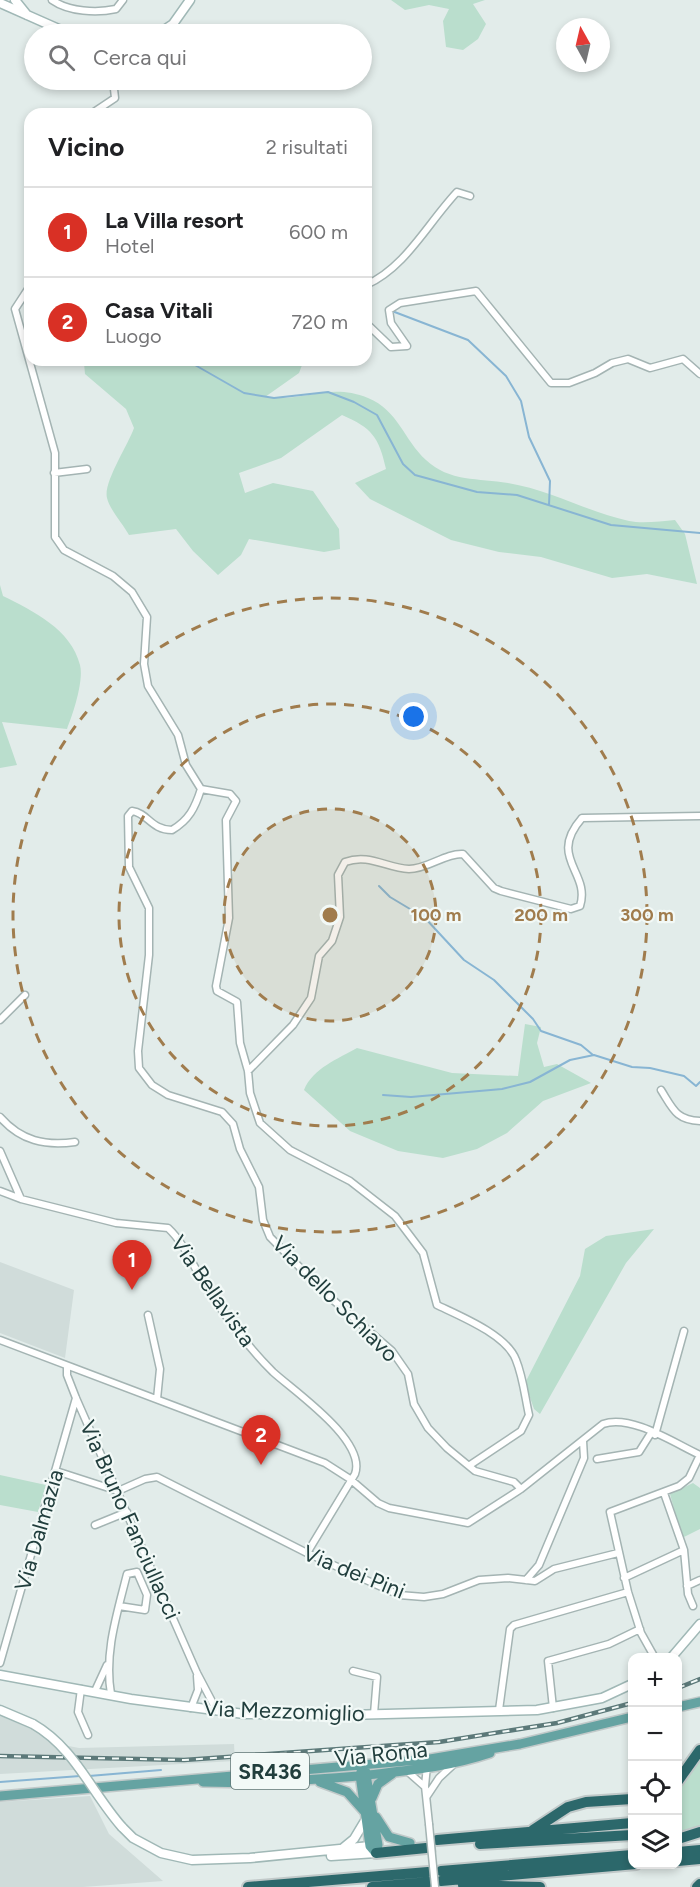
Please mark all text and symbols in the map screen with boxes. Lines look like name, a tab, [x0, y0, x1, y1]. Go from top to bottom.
north arrow	[556, 18, 610, 72]
search box	[24, 24, 372, 90]
icon: search	[45, 41, 78, 74]
text: Cerca qui	[93, 44, 187, 71]
text: Vicino	[48, 131, 124, 163]
text: 2 risultati	[266, 135, 348, 159]
text: La Villa resort	[105, 207, 244, 234]
text: 1	[63, 220, 72, 244]
text: 600 m	[289, 220, 348, 244]
text: Hotel	[105, 234, 154, 258]
text: Casa Vitali	[105, 297, 213, 324]
text: 2	[62, 310, 73, 334]
text: 720 m	[291, 310, 348, 334]
text: Luogo	[105, 324, 162, 348]
your location	[399, 702, 428, 731]
text: 100 m	[411, 904, 461, 926]
text: 200 m	[514, 904, 568, 926]
text: 300 m	[620, 904, 674, 926]
centre of rings	[320, 905, 340, 925]
street label: Via Bellavista	[165, 1230, 261, 1352]
street label: Via dello Schiavo	[266, 1230, 404, 1368]
pin: 1	[112, 1240, 152, 1290]
street label: Via Bruno Fanciullacci	[74, 1416, 186, 1624]
pin: 2	[242, 1416, 280, 1465]
street label: Via Dalmazia	[9, 1466, 69, 1594]
street label: Via dei Pini	[299, 1539, 409, 1605]
map controls	[628, 1653, 682, 1869]
button: +	[628, 1653, 682, 1707]
street label: Via Mezzomiglio	[203, 1695, 365, 1727]
button: −	[628, 1707, 682, 1761]
street label: Via Roma	[333, 1736, 429, 1772]
road number: SR436	[231, 1753, 309, 1789]
button: locate	[628, 1761, 682, 1815]
button: layers	[628, 1815, 682, 1869]

